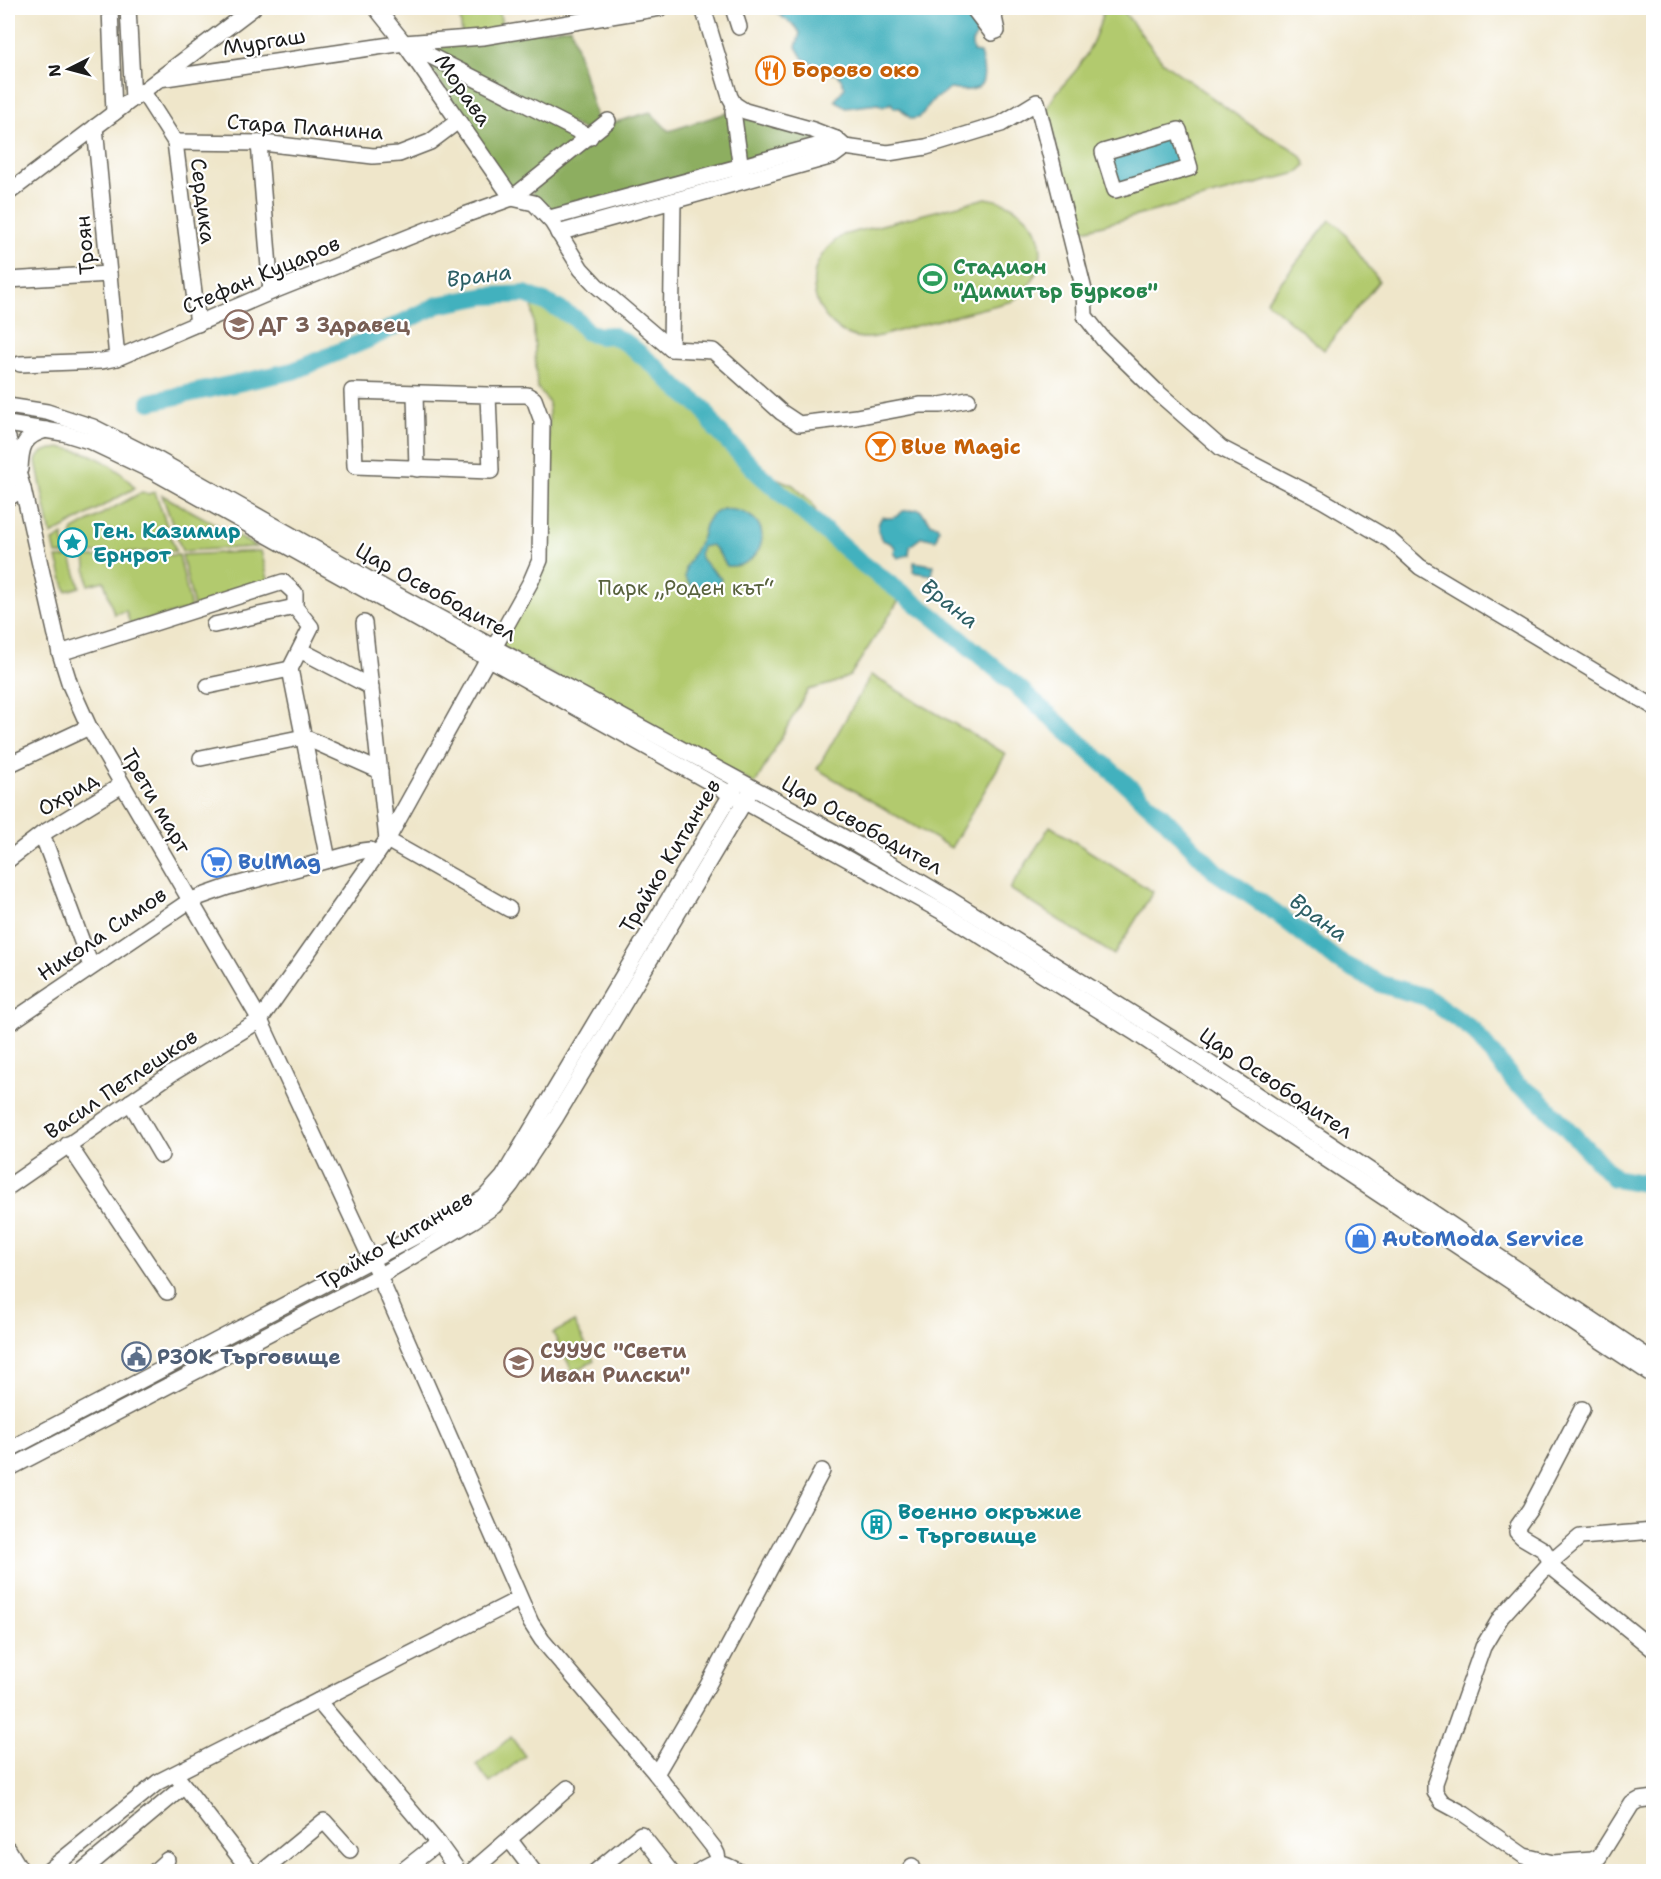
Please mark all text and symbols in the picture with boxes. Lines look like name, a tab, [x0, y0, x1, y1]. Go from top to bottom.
street label: Мургаш	[220, 22, 308, 62]
north arrow	[39, 39, 99, 99]
street label: Морава	[428, 48, 498, 132]
restaurant icon: Борово око	[755, 54, 787, 86]
place label: Борово око	[792, 56, 919, 84]
text: N	[43, 63, 66, 78]
street label: Стара Планина	[226, 108, 384, 146]
street label: Сердика	[184, 156, 222, 246]
street label: Троян	[68, 214, 102, 276]
street label: Стефан Куцаров	[178, 229, 344, 321]
place label: Стадион "Димитър Бурков"	[953, 253, 1158, 305]
water label: Врана	[445, 257, 513, 294]
sports icon: Стадион "Димитър Бурков"	[916, 263, 948, 295]
school or university icon: ДГ 3 Здравец	[222, 309, 254, 341]
place label: ДГ 3 Здравец	[259, 311, 411, 339]
bar icon: Blue Magic	[864, 431, 896, 463]
place label: Blue Magic	[901, 433, 1021, 461]
place label: Ген. Казимир Ернрот	[93, 517, 241, 569]
place icon: Ген. Казимир Ернрот	[56, 527, 88, 559]
street label: Цар Освободител	[350, 536, 522, 648]
water label: Врана	[915, 572, 985, 635]
park label: Парк „Роден кът“	[598, 574, 774, 602]
street label: Трети март	[115, 744, 197, 859]
street label: Охрид	[33, 765, 103, 823]
street label: Цар Освободител	[776, 769, 948, 881]
street label: Трайко Китанчев	[613, 774, 727, 938]
supermarket icon: BulMag	[201, 846, 233, 878]
place label: BulMag	[238, 848, 321, 876]
street label: Никола Симов	[32, 880, 172, 988]
water label: Врана	[1284, 886, 1354, 948]
street label: Цар Освободител	[1193, 1021, 1359, 1145]
street label: Васил Петлешков	[39, 1022, 203, 1146]
street label: Трайко Китанчев	[312, 1184, 478, 1296]
shop icon: AutoModa Service	[1345, 1223, 1377, 1255]
place label: AutoModa Service	[1382, 1225, 1584, 1253]
place label: СУУУС "Свети Иван Рилски"	[540, 1337, 690, 1389]
public building icon: РЗОК Търговище	[120, 1341, 152, 1373]
place label: РЗОК Търговище	[157, 1343, 341, 1371]
school or university icon: СУУУС "Свети Иван Рилски"	[503, 1347, 535, 1379]
place label: Военно окръжие - Търговище	[898, 1498, 1082, 1550]
building icon: Военно окръжие - Търговище	[861, 1508, 893, 1540]

